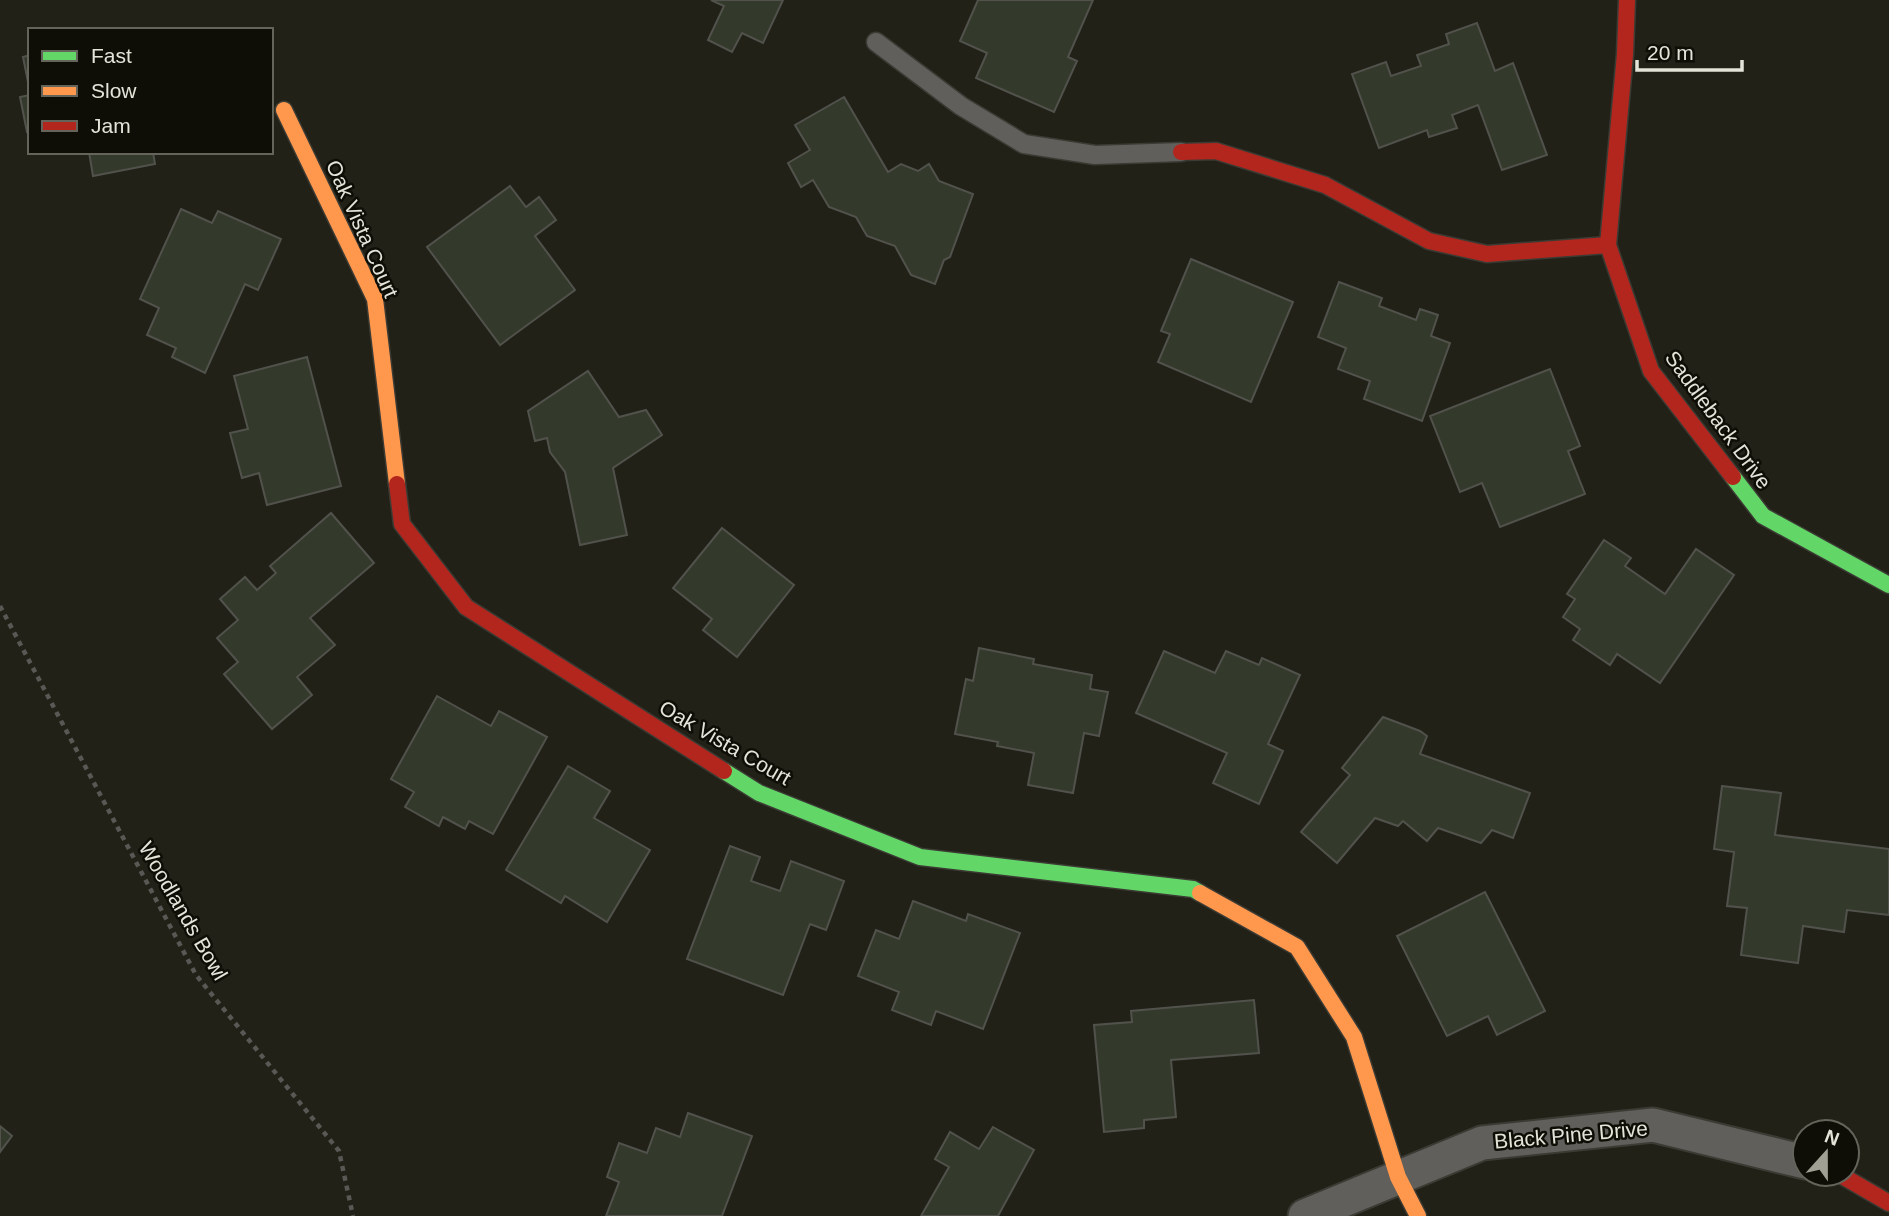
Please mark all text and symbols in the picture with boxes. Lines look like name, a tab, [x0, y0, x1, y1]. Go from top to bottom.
legend	[28, 28, 273, 154]
scale bar	[1637, 28, 1742, 72]
text: 20 m	[1647, 41, 1694, 64]
text: Fast	[91, 44, 132, 67]
text: Slow	[91, 79, 137, 102]
text: Jam	[91, 114, 131, 137]
street label: Oak Vista Court	[322, 157, 403, 301]
street label: Saddleback Drive	[1661, 346, 1776, 493]
street label: Oak Vista Court	[655, 696, 795, 790]
street label: Woodlands Bowl	[134, 837, 232, 984]
street label: Black Pine Drive	[1493, 1116, 1649, 1153]
north arrow	[1791, 1118, 1861, 1188]
text: N	[1822, 1125, 1842, 1150]

